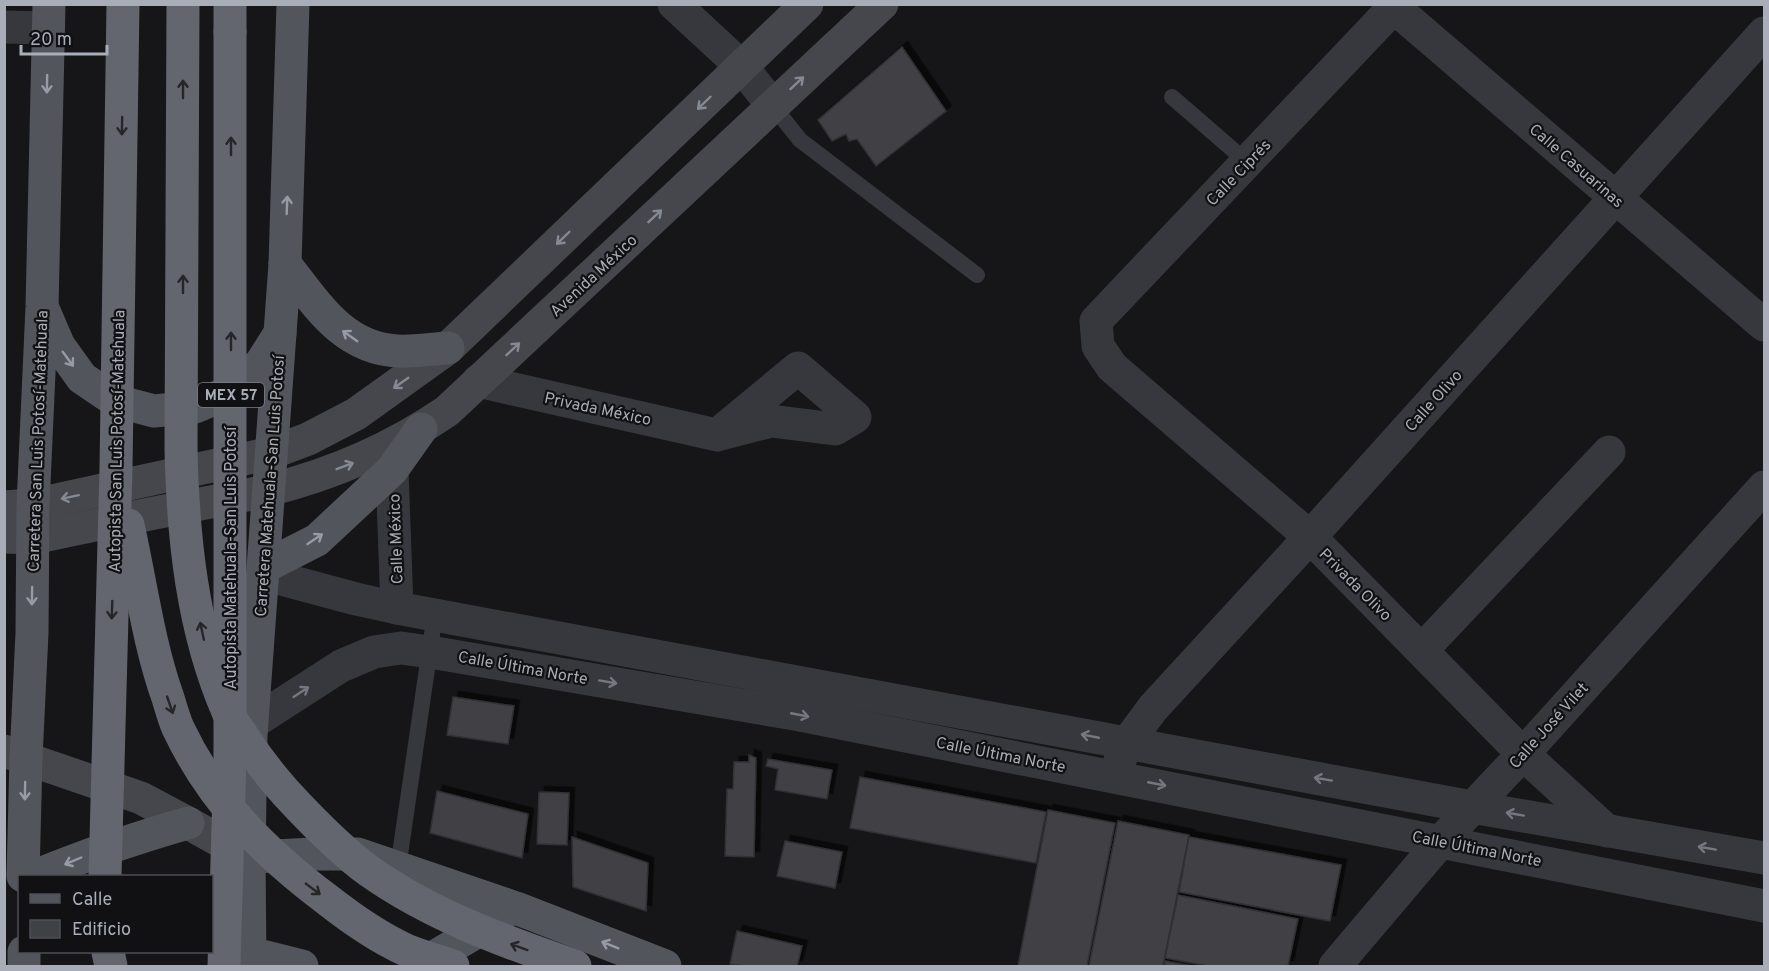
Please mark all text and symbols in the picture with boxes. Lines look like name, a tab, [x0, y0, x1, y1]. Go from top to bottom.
scale bar	[21, 18, 106, 56]
text: 20 m	[30, 29, 72, 52]
one-way arrow	[41, 73, 53, 93]
one-way arrow	[790, 76, 805, 90]
one-way arrow	[177, 79, 189, 99]
one-way arrow	[697, 96, 712, 110]
one-way arrow	[116, 115, 127, 135]
street label: Calle Casuarinas	[1524, 120, 1627, 213]
street label: Calle Ciprés	[1203, 136, 1276, 211]
one-way arrow	[225, 137, 237, 157]
one-way arrow	[281, 196, 293, 216]
one-way arrow	[647, 209, 662, 223]
street label: Avenida México	[547, 231, 642, 322]
one-way arrow	[556, 231, 571, 245]
one-way arrow	[177, 274, 189, 294]
street label: Autopista San Luis Potosí-Matehuala	[106, 309, 130, 573]
street label: Carretera San Luis Potosí-Matehuala	[24, 310, 54, 572]
one-way arrow	[343, 330, 359, 342]
one-way arrow	[225, 332, 237, 352]
one-way arrow	[505, 342, 520, 357]
one-way arrow	[62, 350, 74, 366]
street label: Carretera Matehuala-San Luis Potosí	[252, 353, 290, 617]
street label: Calle Olivo	[1401, 366, 1468, 436]
one-way arrow	[393, 377, 409, 389]
road number: MEX 57	[198, 383, 264, 407]
street label: Privada México	[542, 389, 653, 431]
street label: Autopista Matehuala-San Luis Potosí	[222, 425, 242, 689]
one-way arrow	[335, 460, 353, 471]
one-way arrow	[61, 492, 80, 503]
street label: Calle México	[385, 493, 409, 584]
one-way arrow	[306, 533, 322, 545]
street label: Privada Olivo	[1314, 545, 1395, 626]
one-way arrow	[27, 586, 38, 606]
one-way arrow	[107, 600, 118, 620]
one-way arrow	[196, 622, 207, 642]
street label: Calle Última Norte	[456, 646, 589, 690]
one-way arrow	[598, 676, 617, 687]
street label: Calle José Vilet	[1505, 679, 1593, 774]
one-way arrow	[292, 686, 308, 698]
one-way arrow	[166, 695, 177, 714]
one-way arrow	[790, 710, 810, 721]
one-way arrow	[1081, 730, 1100, 741]
street label: Calle Última Norte	[934, 732, 1067, 778]
one-way arrow	[1314, 773, 1333, 784]
one-way arrow	[1146, 779, 1166, 790]
one-way arrow	[19, 780, 31, 800]
one-way arrow	[1505, 809, 1525, 820]
street label: Calle Última Norte	[1410, 826, 1543, 872]
one-way arrow	[1698, 843, 1717, 854]
one-way arrow	[64, 856, 82, 867]
legend	[18, 875, 213, 953]
one-way arrow	[305, 883, 321, 895]
text: Calle	[72, 889, 112, 912]
text: Edificio	[72, 919, 131, 942]
one-way arrow	[602, 939, 620, 950]
one-way arrow	[511, 940, 529, 951]

